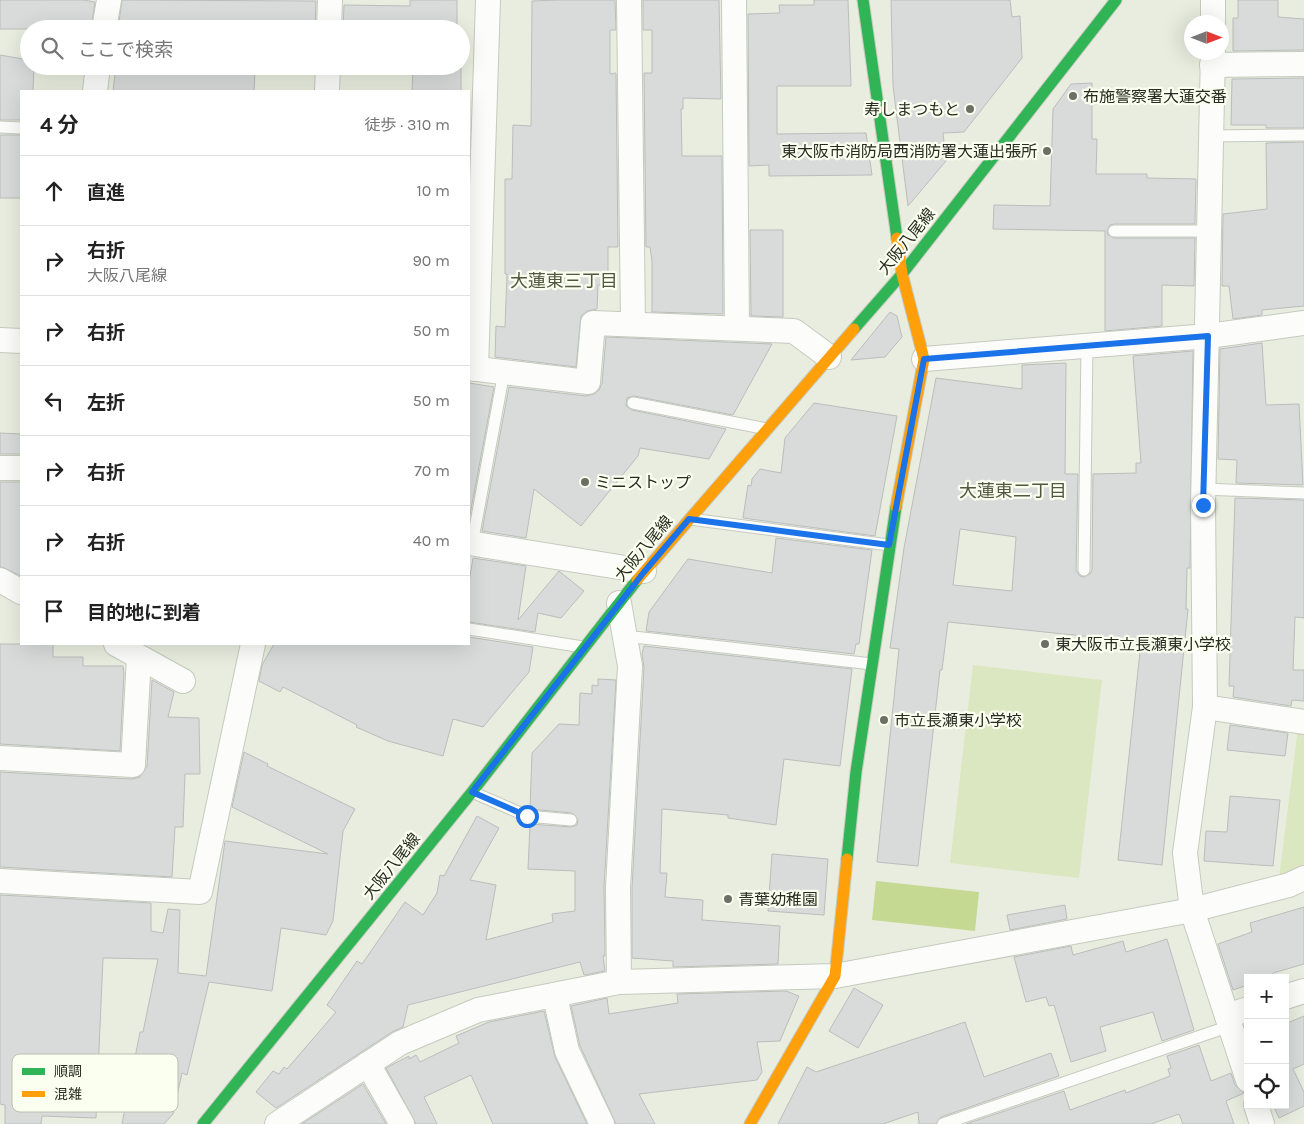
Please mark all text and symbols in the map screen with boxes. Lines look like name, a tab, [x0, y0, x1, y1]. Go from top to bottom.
north arrow	[1184, 15, 1229, 60]
search box	[20, 20, 470, 75]
icon: search	[38, 34, 66, 62]
text: ここで検索	[78, 39, 173, 61]
place label: 布施警察署大蓮交番	[1083, 87, 1227, 106]
marker: 布施警察署大蓮交番	[1067, 90, 1079, 102]
place label: 寿しまつもと	[864, 100, 960, 119]
marker: 寿しまつもと	[964, 103, 976, 115]
text: 4 分	[40, 113, 79, 137]
text: 徒歩 · 310 m	[365, 115, 450, 134]
place label: 東大阪市消防局西消防署大蓮出張所	[781, 142, 1037, 161]
marker: 東大阪市消防局西消防署大蓮出張所	[1041, 145, 1053, 157]
icon: ahead	[40, 177, 68, 205]
text: 10 m	[416, 181, 450, 200]
text: 直進	[87, 182, 125, 204]
street label: 大阪八尾線	[874, 204, 939, 278]
text: 右折	[87, 240, 125, 262]
icon: right	[40, 247, 68, 275]
text: 90 m	[412, 251, 450, 270]
text: 大阪八尾線	[87, 266, 167, 285]
district label: 大蓮東三丁目	[510, 270, 618, 292]
icon: right	[40, 317, 68, 345]
text: 50 m	[413, 321, 450, 340]
text: 右折	[87, 322, 125, 344]
icon: left	[40, 387, 68, 415]
text: 50 m	[413, 391, 450, 410]
text: 左折	[87, 392, 125, 414]
icon: right	[40, 457, 68, 485]
text: 70 m	[414, 461, 450, 480]
text: 右折	[87, 462, 125, 484]
place label: ミニストップ	[595, 473, 691, 492]
marker: ミニストップ	[579, 476, 591, 488]
district label: 大蓮東二丁目	[959, 480, 1067, 502]
route end	[1192, 494, 1215, 517]
street label: 大阪八尾線	[610, 512, 676, 585]
icon: right	[40, 527, 68, 555]
text: 40 m	[413, 531, 450, 550]
text: 右折	[87, 532, 125, 554]
icon: arrive	[40, 597, 68, 625]
text: 目的地に到着	[87, 602, 201, 624]
place label: 東大阪市立長瀬東小学校	[1055, 635, 1231, 654]
marker: 東大阪市立長瀬東小学校	[1039, 638, 1051, 650]
place label: 市立長瀬東小学校	[894, 711, 1022, 730]
marker: 市立長瀬東小学校	[878, 714, 890, 726]
route start	[516, 805, 539, 828]
street label: 大阪八尾線	[359, 829, 424, 903]
place label: 青葉幼稚園	[738, 890, 818, 909]
marker: 青葉幼稚園	[722, 893, 734, 905]
map controls	[1244, 974, 1289, 1109]
button: +	[1244, 974, 1289, 1019]
button: −	[1244, 1019, 1289, 1064]
legend	[12, 1054, 178, 1112]
text: 順調	[54, 1063, 82, 1080]
button: locate	[1244, 1064, 1289, 1109]
text: 混雑	[54, 1086, 82, 1103]

